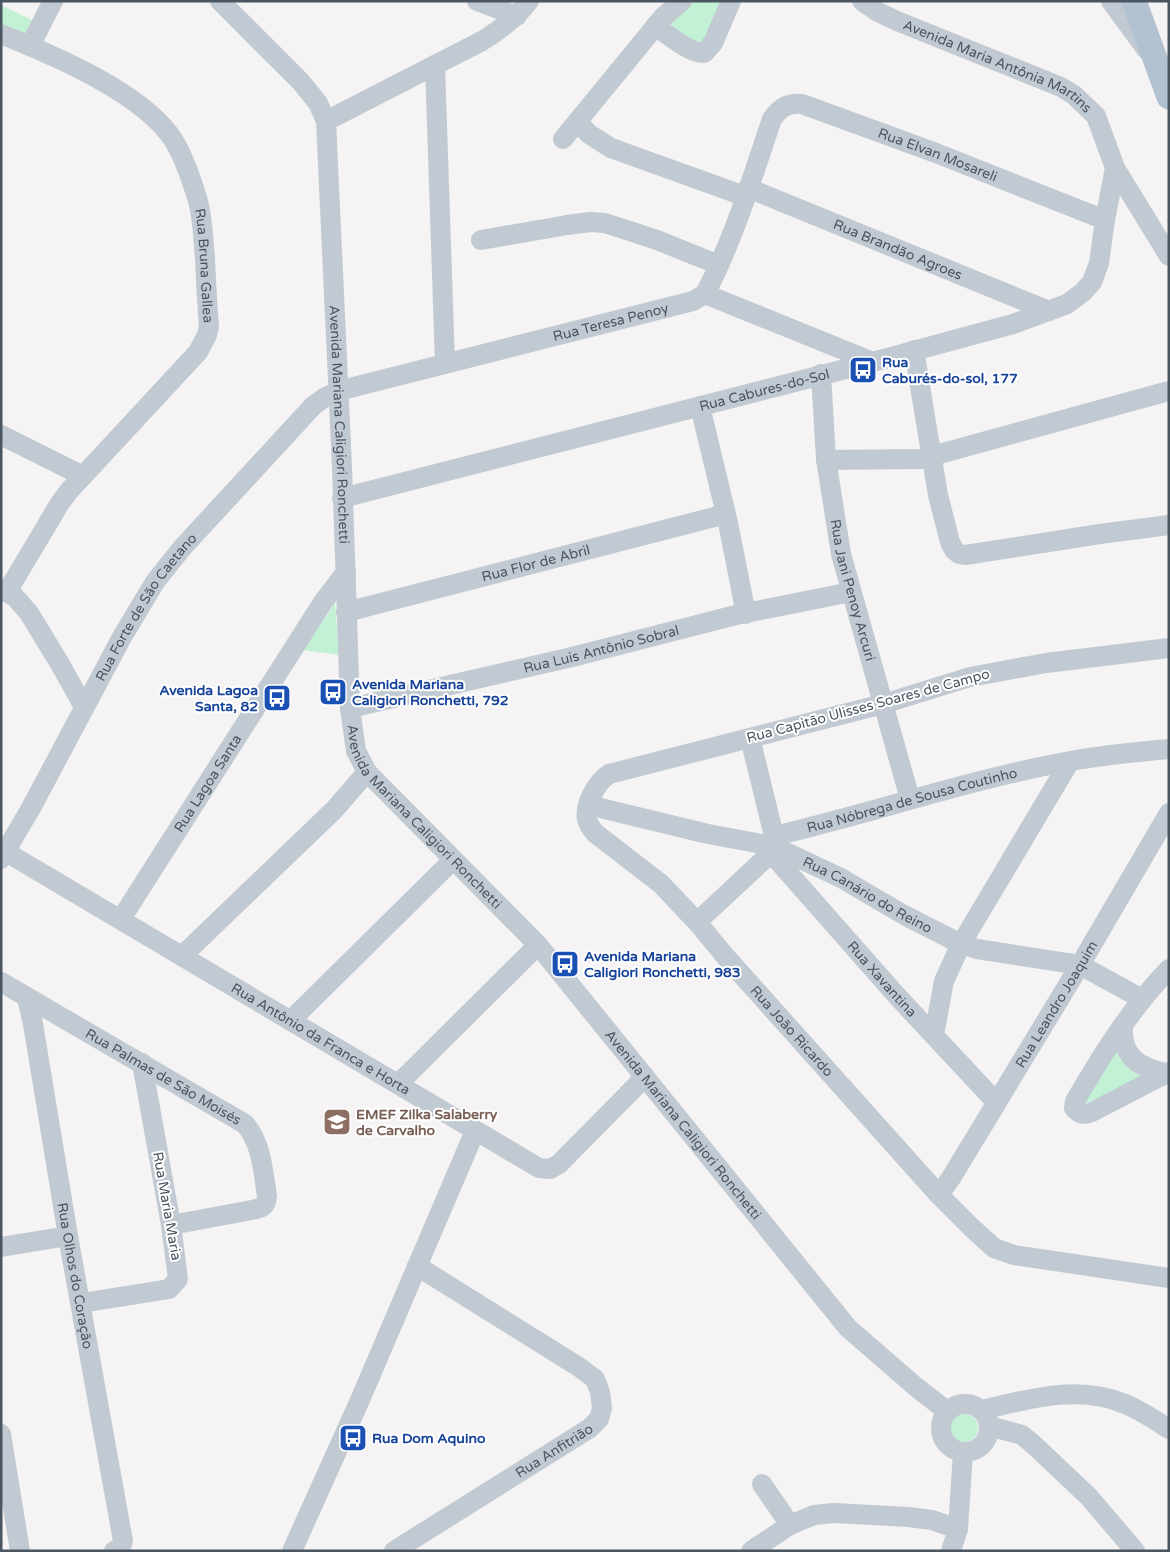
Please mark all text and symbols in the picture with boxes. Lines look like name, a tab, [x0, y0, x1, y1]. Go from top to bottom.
street label: Avenida Maria Antônia Martins	[901, 16, 1096, 116]
street label: Rua Elvan Mosareli	[876, 124, 1000, 185]
street label: Rua Bruna Gallea	[191, 207, 217, 324]
street label: Rua Brandão Agroes	[831, 215, 965, 283]
street label: Rua Teresa Penoy	[551, 299, 671, 345]
street label: Avenida Mariana Caligiori Ronchetti	[326, 305, 353, 544]
place label: Rua Caburés-do-sol, 177	[882, 354, 1018, 387]
bus stop icon: Rua Caburés-do-sol, 177	[848, 355, 878, 385]
street label: Rua Cabures-do-Sol	[697, 365, 831, 415]
street label: Rua Jani Penoy Arcuri	[827, 518, 879, 663]
street label: Rua Forte de São Caetano	[92, 529, 200, 684]
street label: Rua Flor de Abril	[480, 541, 592, 585]
street label: Rua Luis Antônio Sobral	[522, 621, 681, 676]
street label: Rua Capitão Ulisses Soares de Campo	[745, 665, 991, 747]
place label: Avenida Mariana Caligiori Ronchetti, 792	[352, 676, 509, 709]
bus stop icon: Avenida Mariana Caligiori Ronchetti, 792	[318, 677, 348, 707]
place label: Avenida Lagoa Santa, 82	[159, 682, 258, 715]
bus stop icon: Avenida Lagoa Santa, 82	[262, 683, 292, 713]
street label: Avenida Mariana Caligiori Ronchetti	[344, 723, 506, 912]
street label: Rua Lagoa Santa	[170, 731, 245, 835]
street label: Rua Nóbrega de Sousa Coutinho	[805, 764, 1019, 836]
street label: Rua Canário do Reino	[800, 853, 935, 936]
street label: Rua Xavantina	[844, 937, 921, 1020]
street label: Rua Leandro Joaquim	[1011, 938, 1101, 1071]
place label: Avenida Mariana Caligiori Ronchetti, 983	[584, 948, 741, 981]
bus stop icon: Avenida Mariana Caligiori Ronchetti, 983	[550, 949, 580, 979]
street label: Rua Antônio da Franca e Horta	[228, 979, 413, 1098]
street label: Rua João Ricardo	[747, 982, 837, 1080]
street label: Rua Palmas de São Moisés	[83, 1025, 245, 1129]
street label: Avenida Mariana Caligiori Ronchetti	[601, 1026, 765, 1223]
place label: EMEF Zilka Salaberry de Carvalho	[356, 1106, 498, 1139]
school or university icon: EMEF Zilka Salaberry de Carvalho	[322, 1107, 352, 1137]
street label: Rua Maria Maria	[149, 1150, 185, 1262]
street label: Rua Olhos do Coração	[54, 1201, 97, 1350]
street label: Rua Anfitrião	[512, 1420, 596, 1481]
bus stop icon: Rua Dom Aquino	[338, 1423, 368, 1453]
place label: Rua Dom Aquino	[372, 1430, 486, 1447]

